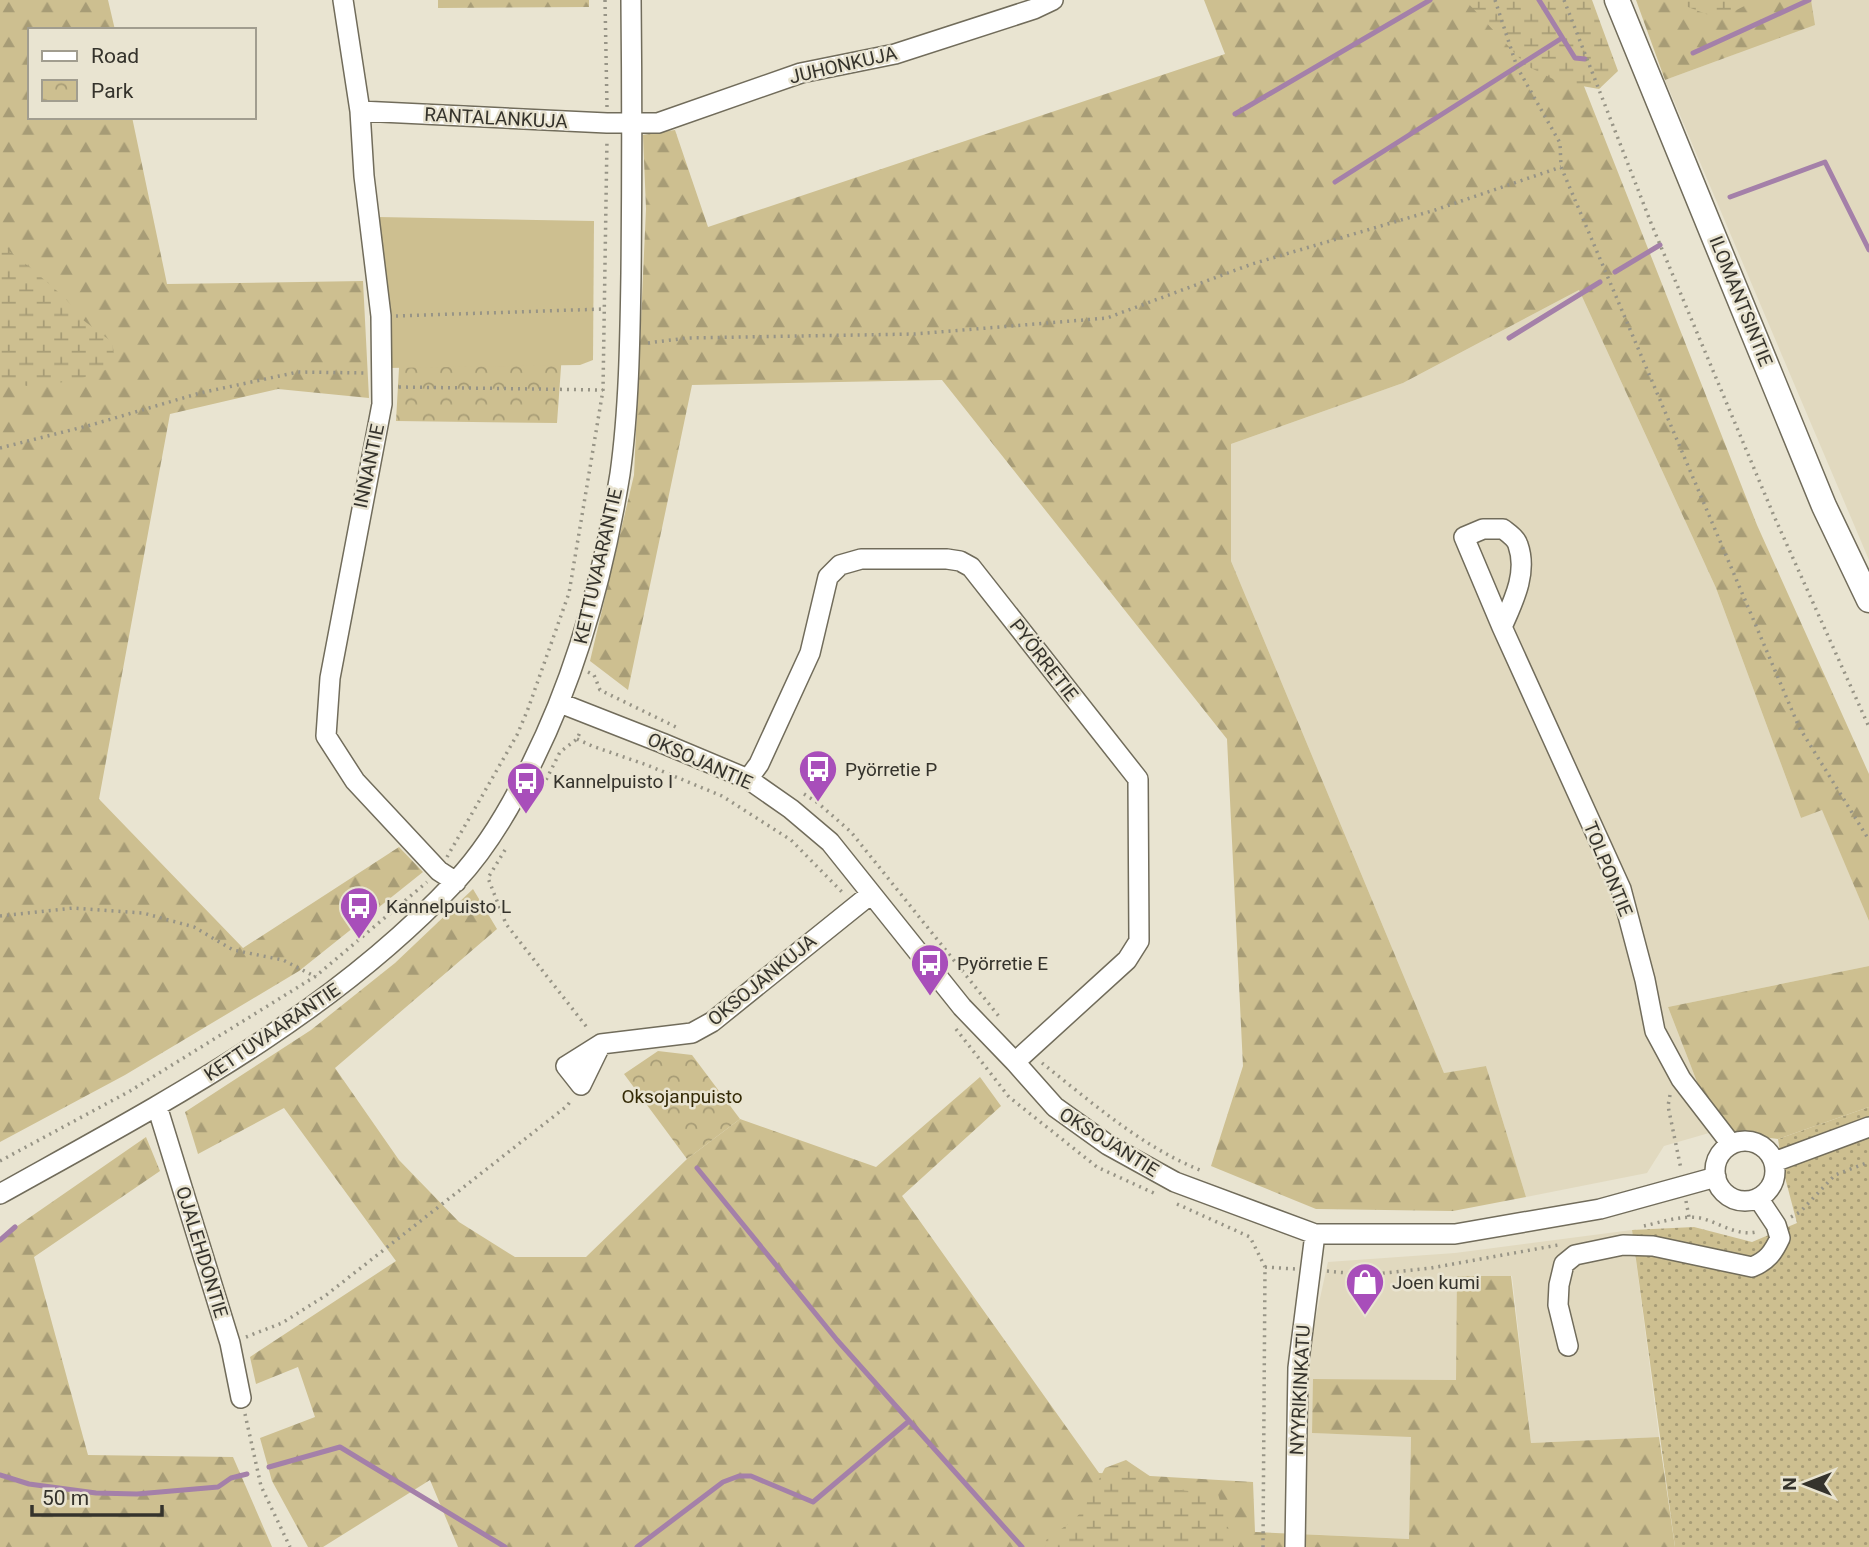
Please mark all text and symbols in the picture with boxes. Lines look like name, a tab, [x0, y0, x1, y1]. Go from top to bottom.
legend	[28, 28, 256, 119]
street label: JUHONKUJA	[787, 41, 900, 89]
text: Road	[91, 44, 139, 68]
text: Park	[91, 79, 134, 103]
street label: RANTALANKUJA	[424, 103, 569, 133]
street label: ILOMANTSINTIE	[1704, 232, 1778, 370]
street label: INNANTIE	[349, 422, 389, 510]
street label: KETTUVAARANTIE	[569, 486, 627, 646]
street label: PYÖRRETIE	[1005, 614, 1083, 706]
street label: OKSOJANTIE	[644, 728, 756, 794]
bus stop icon: Pyörretie P	[797, 748, 839, 803]
place label: Pyörretie P	[845, 758, 937, 781]
bus stop icon: Kannelpuisto I	[505, 760, 547, 815]
place label: Kannelpuisto I	[553, 770, 673, 793]
street label: TOLPONTIE	[1579, 818, 1637, 920]
bus stop icon: Kannelpuisto L	[338, 885, 380, 940]
place label: Kannelpuisto L	[386, 895, 511, 918]
street label: OKSOJANKUJA	[703, 929, 821, 1031]
bus stop icon: Pyörretie E	[909, 942, 951, 997]
place label: Pyörretie E	[957, 952, 1048, 975]
street label: KETTUVAARANTIE	[200, 978, 344, 1086]
park label: Oksojanpuisto	[621, 1085, 743, 1108]
street label: OKSOJANTIE	[1055, 1102, 1163, 1182]
street label: OJALEHDONTIE	[171, 1183, 233, 1321]
shop icon: Joen kumi	[1344, 1261, 1386, 1316]
place label: Joen kumi	[1392, 1271, 1480, 1294]
street label: NYYRIKINKATU	[1285, 1324, 1315, 1456]
north arrow	[1771, 1449, 1841, 1519]
scale bar	[32, 1474, 161, 1518]
text: N	[1778, 1477, 1801, 1491]
text: 50 m	[42, 1486, 89, 1510]

